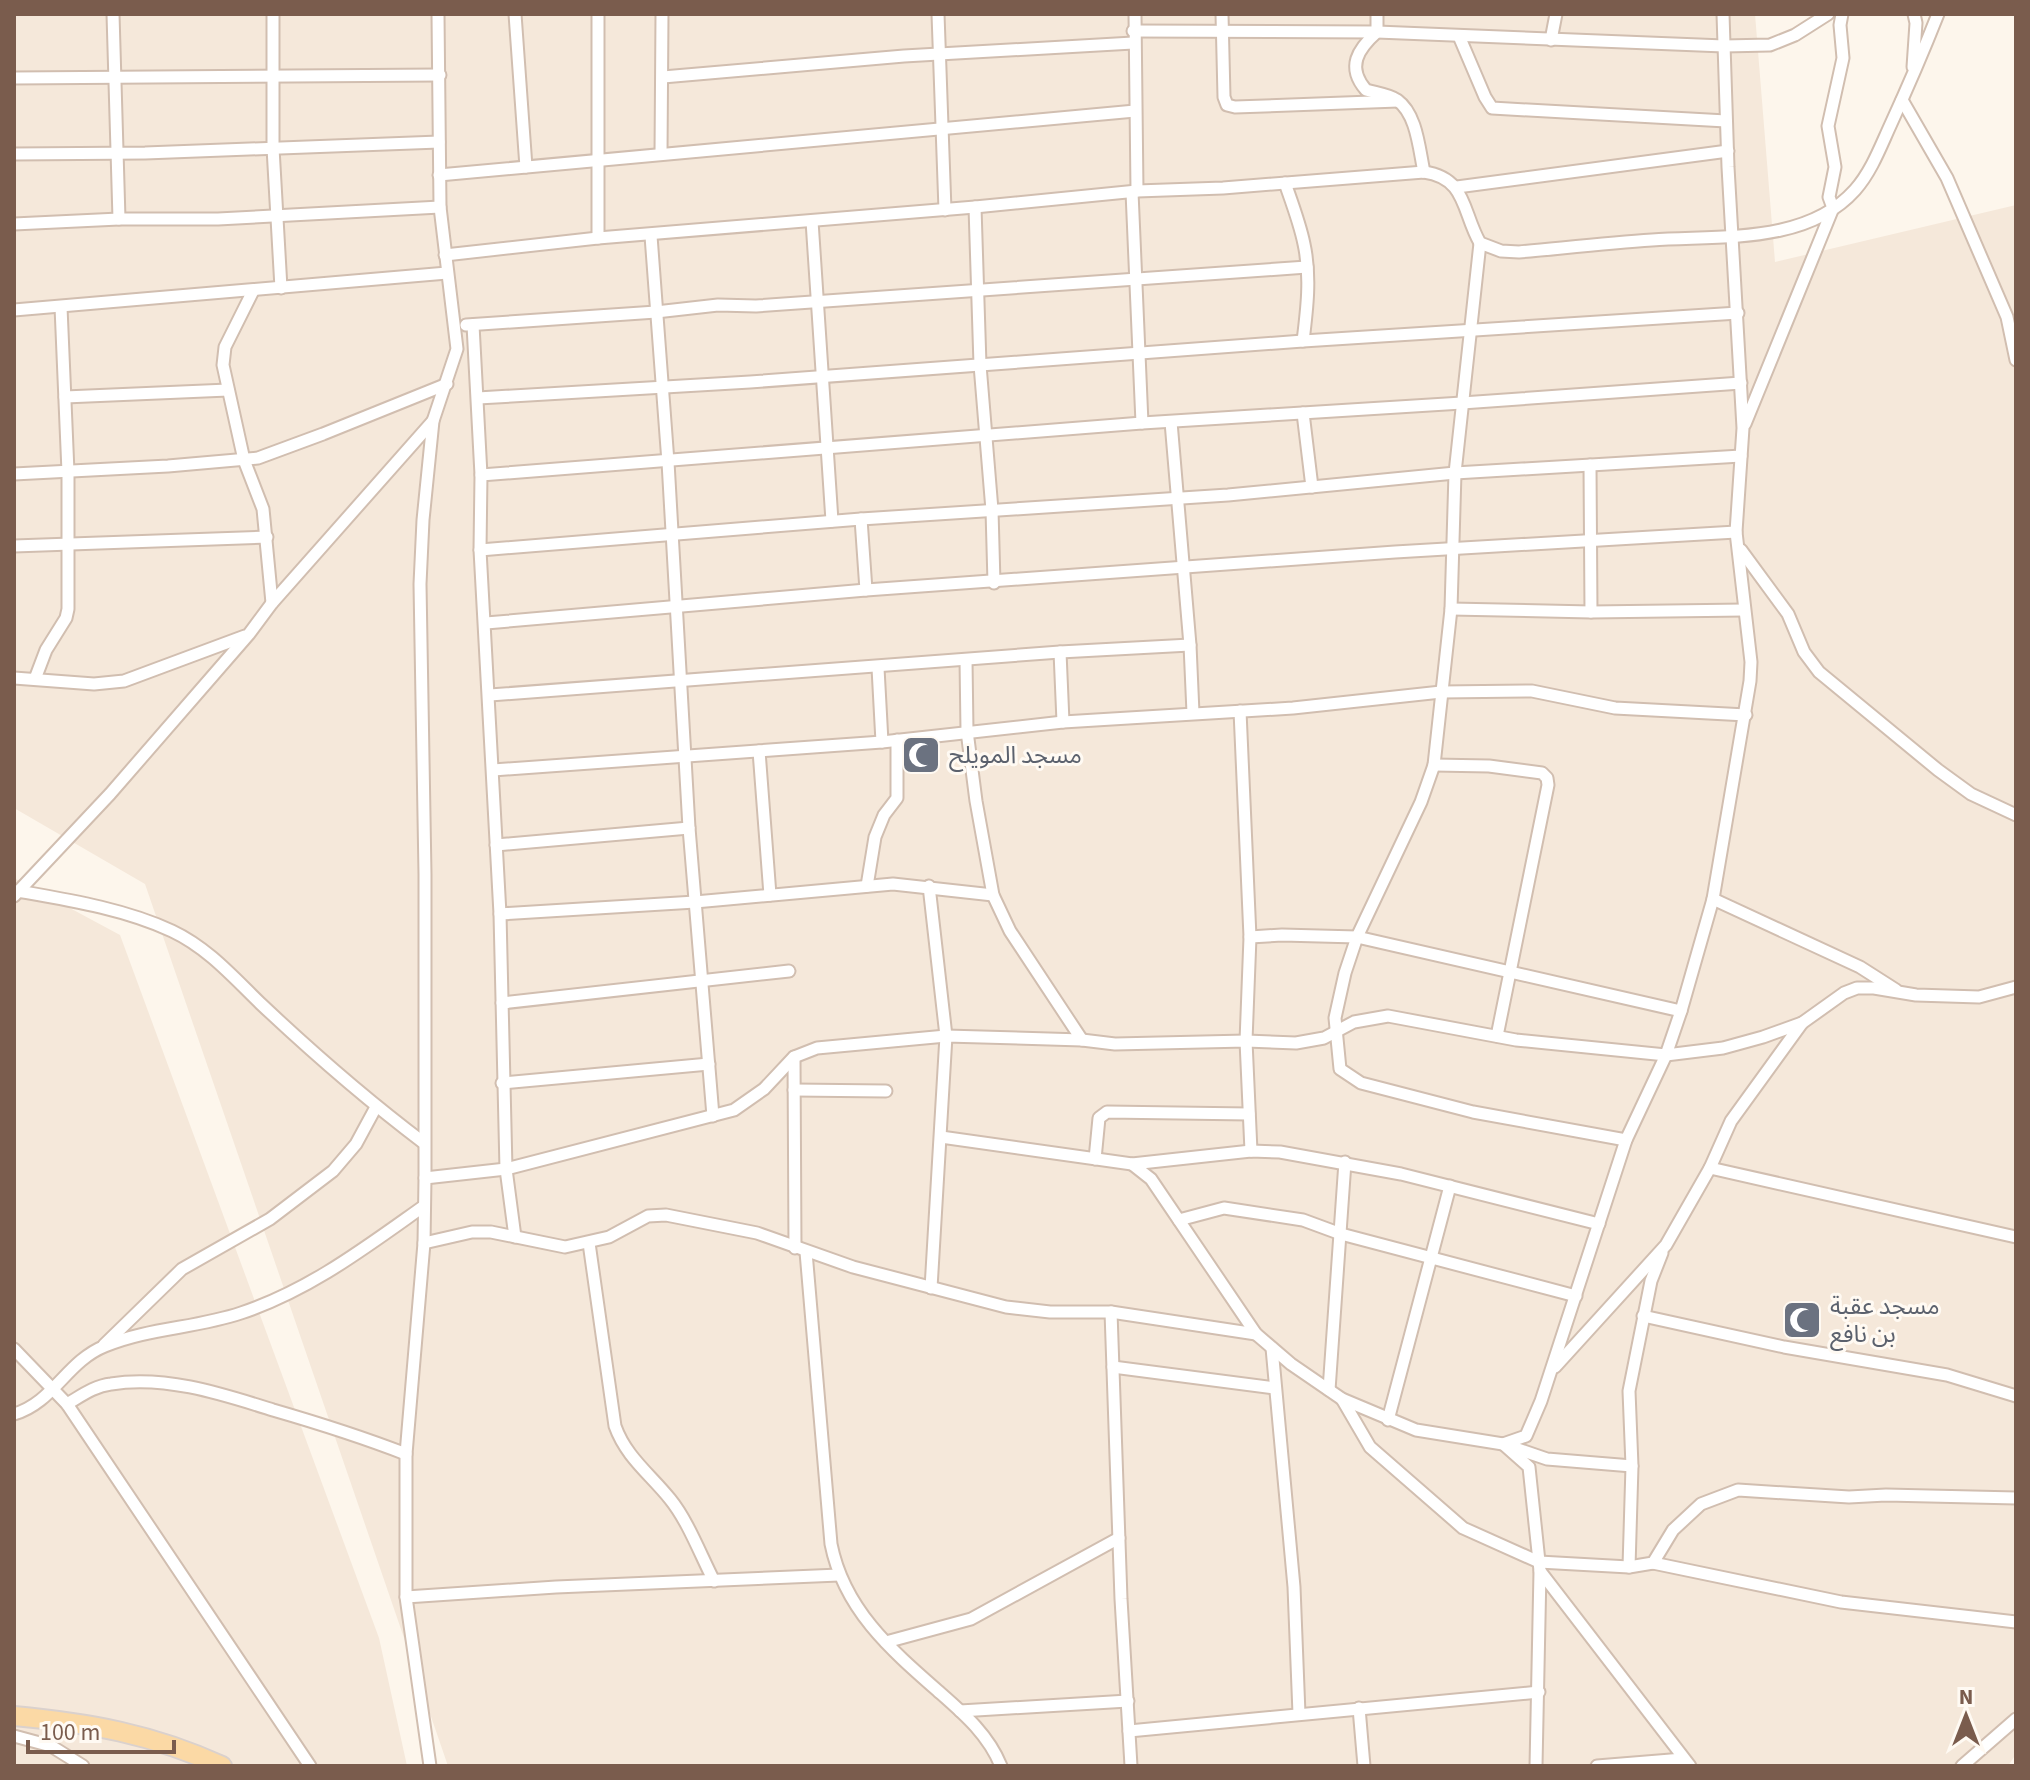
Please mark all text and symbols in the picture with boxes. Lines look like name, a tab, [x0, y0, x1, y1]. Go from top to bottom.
mosque icon: مسجد المويلح	[900, 734, 942, 776]
place label: مسجد المويلح	[949, 738, 1082, 773]
place label: مسجد عقبة بن نافع	[1830, 1289, 1940, 1352]
mosque icon: مسجد عقبة بن نافع	[1781, 1299, 1823, 1341]
north arrow	[1926, 1676, 2006, 1756]
text: N	[1959, 1681, 1973, 1713]
scale bar	[28, 1704, 174, 1754]
text: 100 m	[40, 1715, 100, 1750]

